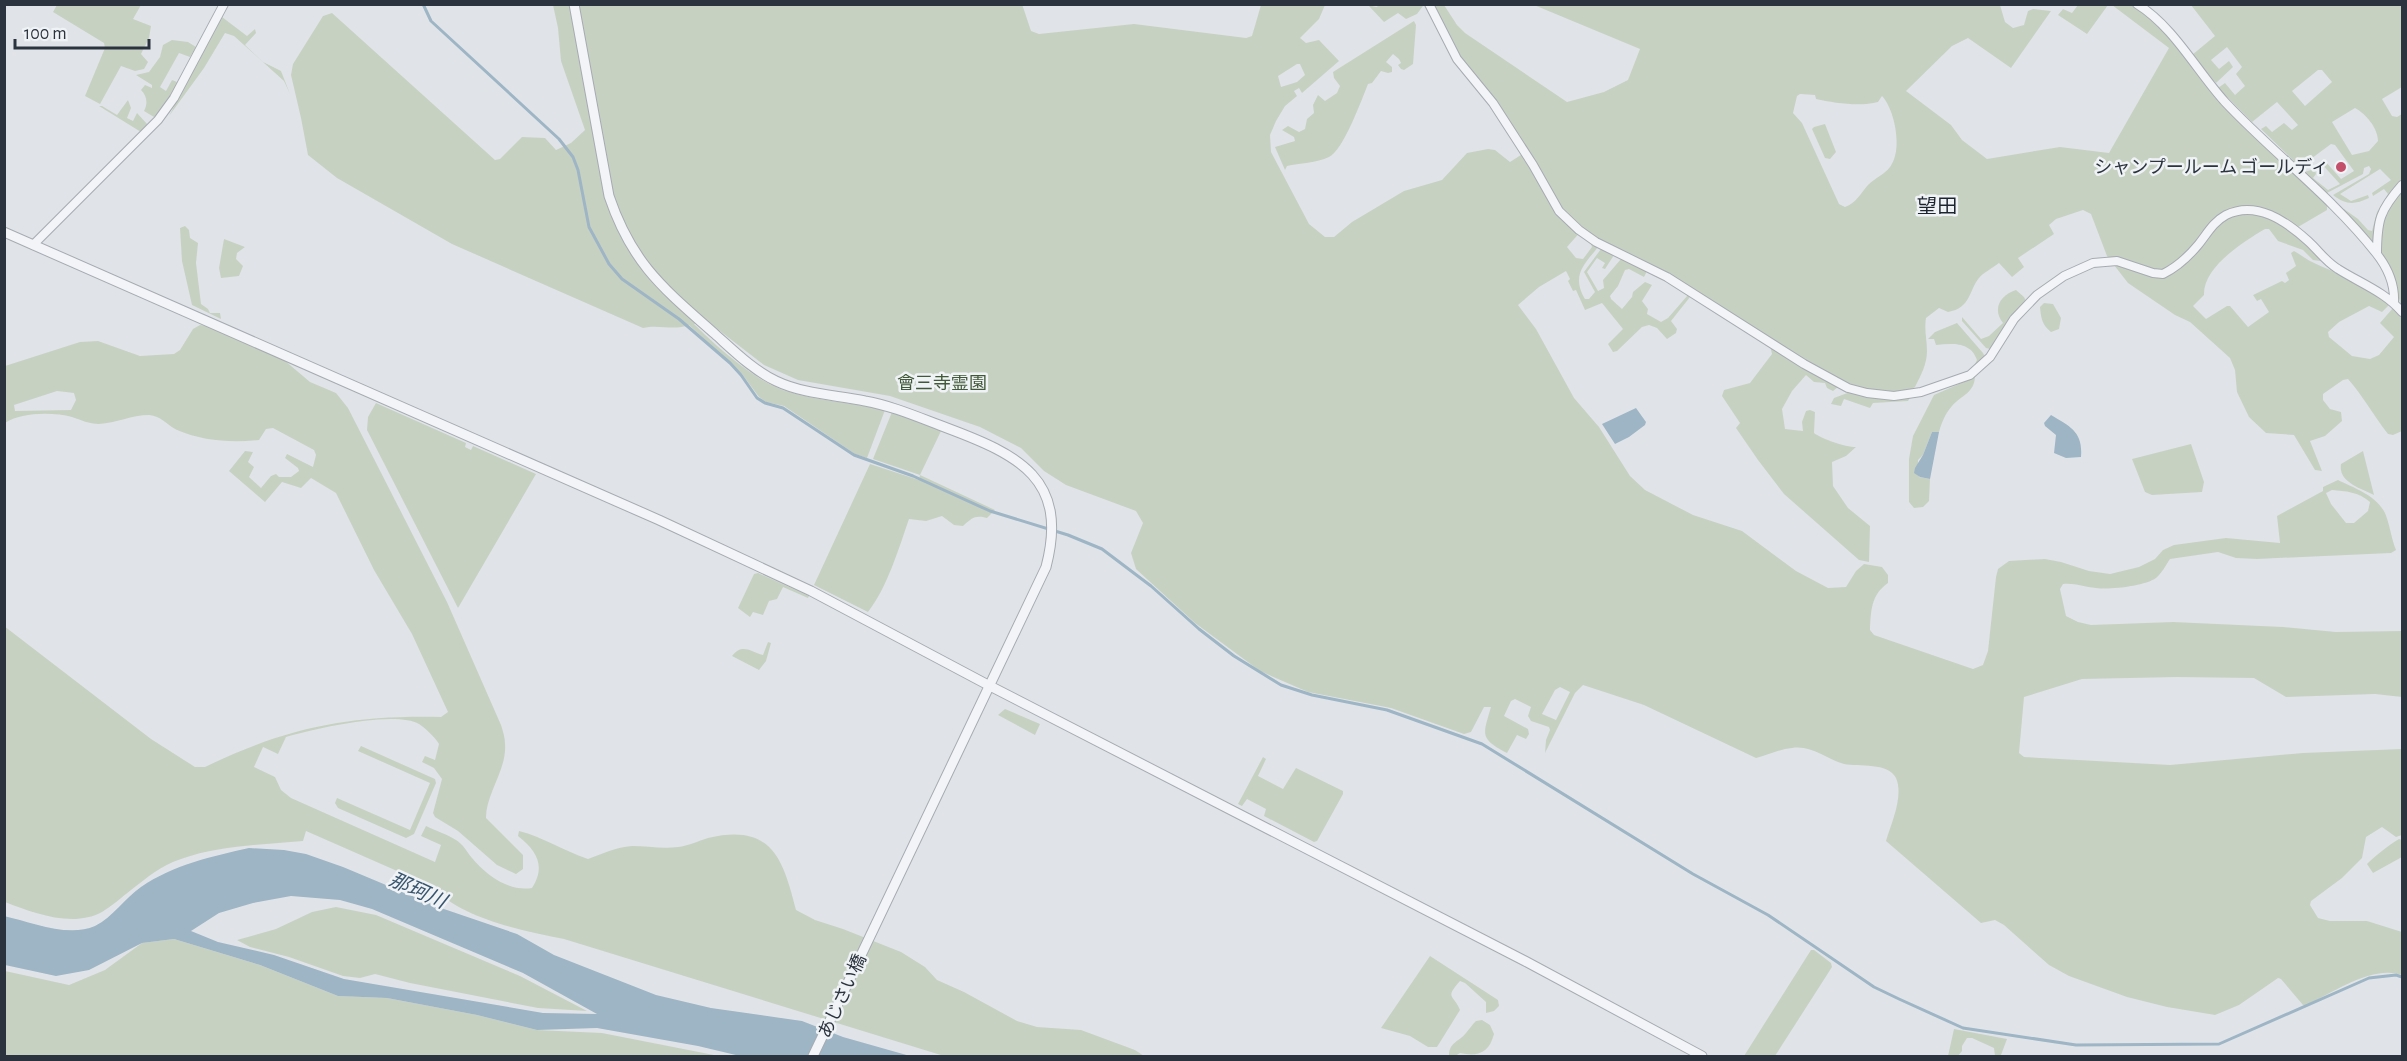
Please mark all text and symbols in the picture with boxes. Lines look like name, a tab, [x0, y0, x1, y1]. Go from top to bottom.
scale bar	[15, 12, 148, 50]
text: 100 m	[24, 25, 67, 43]
place label: シャンプールーム ゴールディ	[2094, 157, 2329, 177]
marker: シャンプールーム ゴールディ	[2334, 160, 2348, 174]
district label: 望田	[1917, 196, 1957, 217]
park label: 會三寺霊園	[897, 374, 987, 393]
water label: 那珂川	[386, 870, 451, 913]
street label: あじさい橋	[815, 951, 870, 1041]

